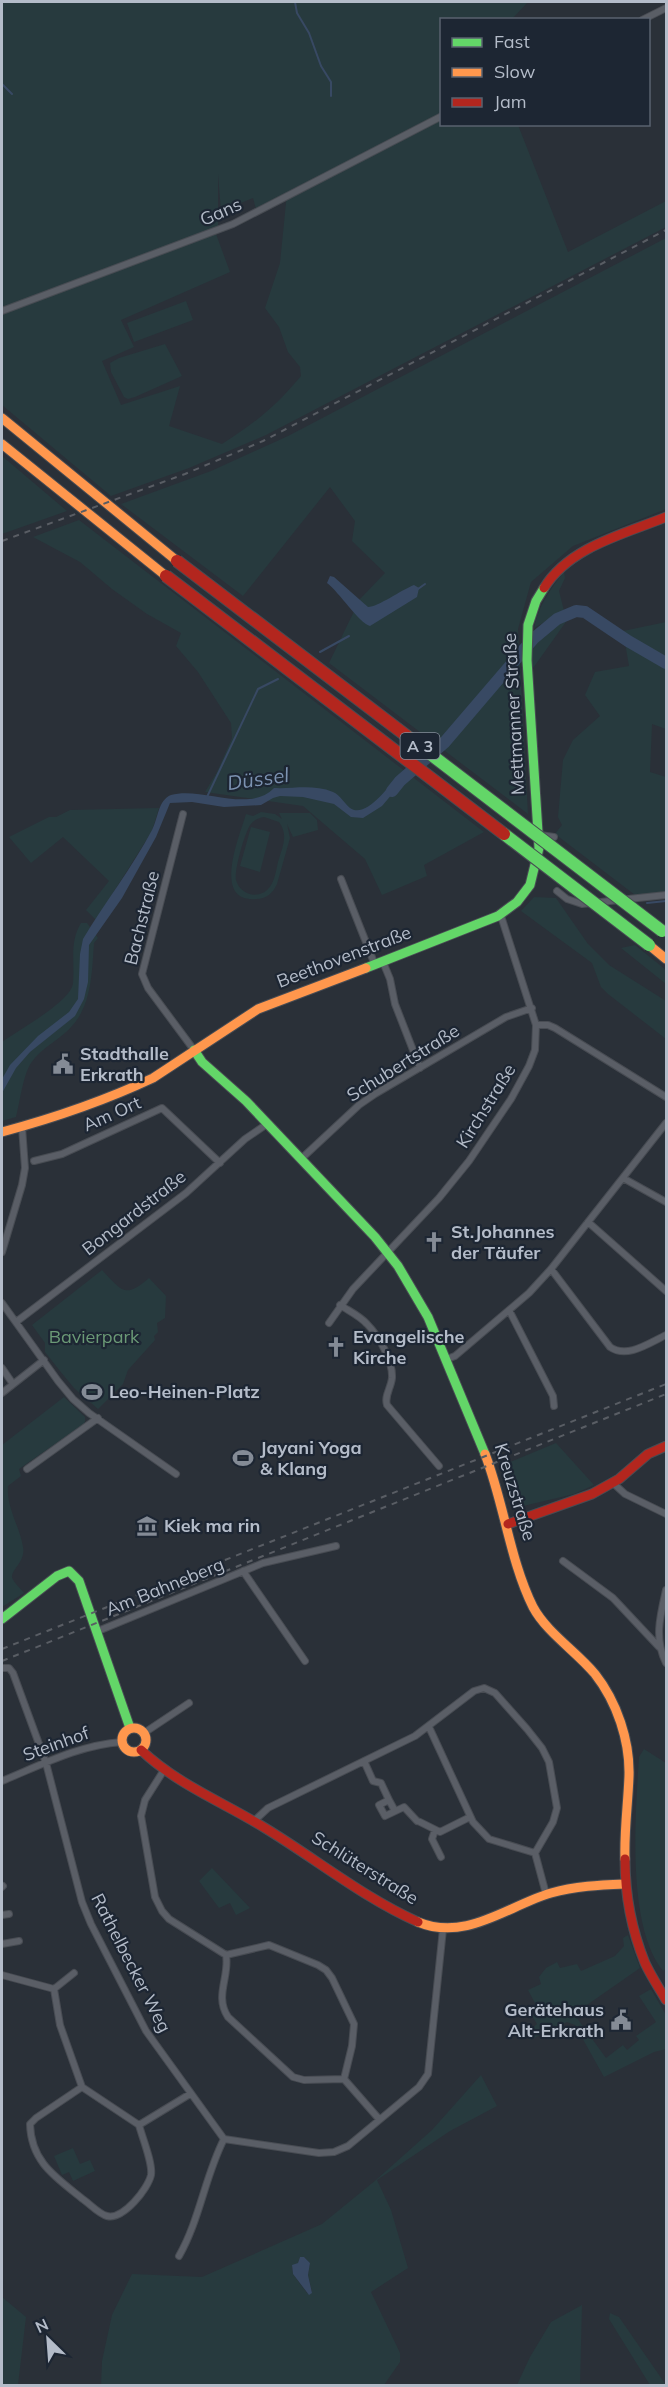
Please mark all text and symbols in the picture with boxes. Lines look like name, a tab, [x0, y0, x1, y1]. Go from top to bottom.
legend	[440, 18, 650, 126]
text: Fast	[494, 30, 530, 53]
text: Slow	[494, 60, 536, 83]
text: Jam	[494, 90, 527, 113]
street label: Gans	[196, 192, 245, 231]
street label: Mettmanner Straße	[498, 632, 529, 796]
road number: A 3	[400, 733, 440, 759]
water label: Düssel	[226, 762, 291, 795]
street label: Bachstraße	[119, 868, 164, 967]
street label: Beethovenstraße	[273, 920, 414, 993]
street label: Schubertstraße	[342, 1019, 463, 1106]
place label: Stadthalle Erkrath	[80, 1042, 169, 1086]
public building icon: Stadthalle Erkrath	[51, 1052, 75, 1076]
street label: Kirchstraße	[451, 1059, 521, 1152]
street label: Am Ort	[79, 1091, 144, 1136]
street label: Bongardstraße	[77, 1165, 190, 1260]
place label: St.Johannes der Täufer	[451, 1220, 555, 1264]
church icon: St.Johannes der Täufer	[422, 1230, 446, 1254]
park label: Bavierpark	[49, 1325, 140, 1348]
place label: Evangelische Kirche	[353, 1325, 465, 1369]
church icon: Evangelische Kirche	[324, 1335, 348, 1359]
sports icon: Leo-Heinen-Platz	[80, 1380, 104, 1404]
place label: Leo-Heinen-Platz	[109, 1380, 260, 1403]
place label: Jayani Yoga & Klang	[260, 1436, 362, 1480]
street label: Kreuzstraße	[490, 1440, 541, 1543]
sports icon: Jayani Yoga & Klang	[231, 1446, 255, 1470]
museum icon: Kiek ma rin	[135, 1514, 159, 1538]
place label: Kiek ma rin	[164, 1514, 260, 1537]
street label: Am Bahneberg	[102, 1552, 227, 1621]
street label: Steinhof	[20, 1721, 93, 1766]
street label: Schlüterstraße	[308, 1826, 423, 1909]
street label: Rathelbecker Weg	[86, 1889, 176, 2036]
place label: Gerätehaus Alt-Erkrath	[504, 1998, 604, 2042]
public building icon: Gerätehaus Alt-Erkrath	[609, 2008, 633, 2032]
north arrow	[18, 2309, 78, 2369]
text: N	[32, 2314, 51, 2337]

